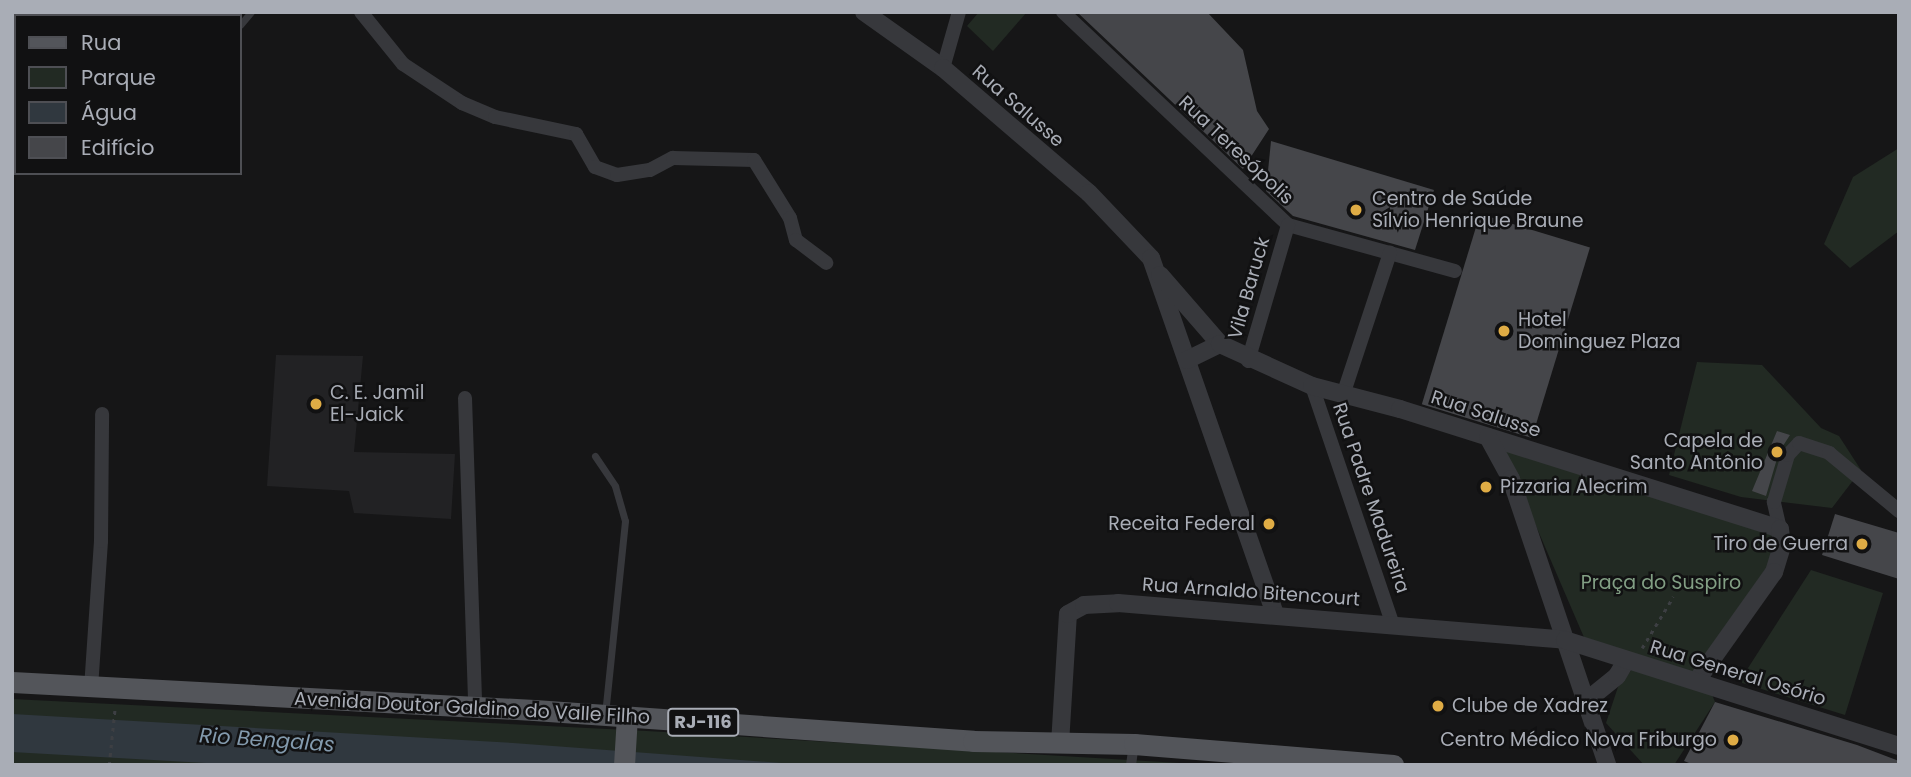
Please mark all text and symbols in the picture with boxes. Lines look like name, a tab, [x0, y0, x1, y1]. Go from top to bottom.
legend	[14, 14, 242, 175]
text: Rua	[81, 28, 121, 57]
street label: Rua Salusse	[967, 60, 1069, 152]
text: Parque	[81, 63, 156, 92]
street label: Rua Teresópolis	[1174, 91, 1298, 209]
text: Água	[81, 98, 137, 127]
text: Edifício	[81, 133, 155, 162]
place label: Centro de Saúde Sílvio Henrique Braune	[1372, 188, 1583, 232]
marker: Centro de Saúde Sílvio Henrique Braune	[1346, 200, 1366, 220]
street label: Vila Baruck	[1224, 234, 1274, 342]
place label: Hotel Dominguez Plaza	[1518, 309, 1681, 353]
marker: Hotel Dominguez Plaza	[1496, 323, 1512, 339]
place label: C. E. Jamil El-Jaick	[330, 382, 424, 426]
street label: Rua Salusse	[1428, 386, 1544, 442]
marker: C. E. Jamil El-Jaick	[308, 396, 324, 412]
street label: Rua Padre Madureira	[1328, 400, 1414, 596]
place label: Capela de Santo Antônio	[1630, 430, 1763, 474]
marker: Capela de Santo Antônio	[1769, 444, 1785, 460]
place label: Pizzaria Alecrim	[1500, 476, 1648, 498]
marker: Pizzaria Alecrim	[1478, 479, 1494, 495]
place label: Receita Federal	[1108, 513, 1255, 535]
marker: Receita Federal	[1261, 516, 1277, 532]
place label: Tiro de Guerra	[1713, 533, 1848, 555]
marker: Tiro de Guerra	[1854, 536, 1870, 552]
park label: Praça do Suspiro	[1581, 572, 1741, 594]
street label: Rua Arnaldo Bitencourt	[1141, 573, 1361, 611]
street label: Rua General Osório	[1647, 635, 1829, 711]
street label: Avenida Doutor Galdino do Valle Filho	[294, 687, 650, 729]
place label: Clube de Xadrez	[1452, 695, 1608, 717]
marker: Clube de Xadrez	[1430, 698, 1446, 714]
road number: RJ-116	[666, 708, 740, 736]
water label: Rio Bengalas	[198, 723, 336, 757]
place label: Centro Médico Nova Friburgo	[1440, 729, 1717, 751]
marker: Centro Médico Nova Friburgo	[1723, 730, 1743, 750]

